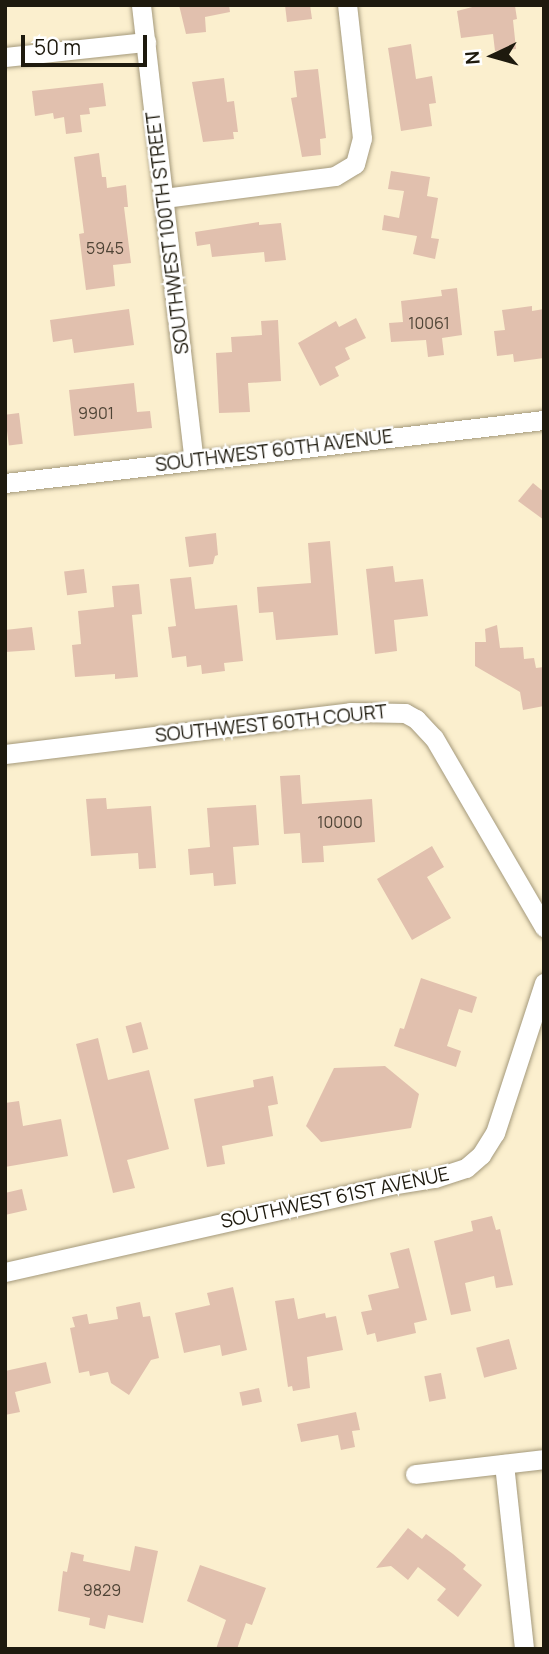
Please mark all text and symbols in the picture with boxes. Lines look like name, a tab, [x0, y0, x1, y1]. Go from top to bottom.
scale bar	[24, 21, 150, 65]
north arrow	[458, 21, 528, 91]
text: 50 m	[34, 33, 81, 61]
text: N	[459, 50, 486, 66]
street label: SOUTHWEST 100TH STREET	[142, 110, 194, 356]
house number: 5945	[86, 238, 124, 258]
house number: 10061	[408, 313, 450, 333]
house number: 9901	[78, 403, 114, 423]
street label: SOUTHWEST 60TH AVENUE	[154, 425, 394, 477]
street label: SOUTHWEST 60TH COURT	[154, 700, 388, 748]
house number: 10000	[317, 812, 363, 832]
street label: SOUTHWEST 61ST AVENUE	[218, 1163, 452, 1233]
house number: 9829	[83, 1580, 121, 1600]

